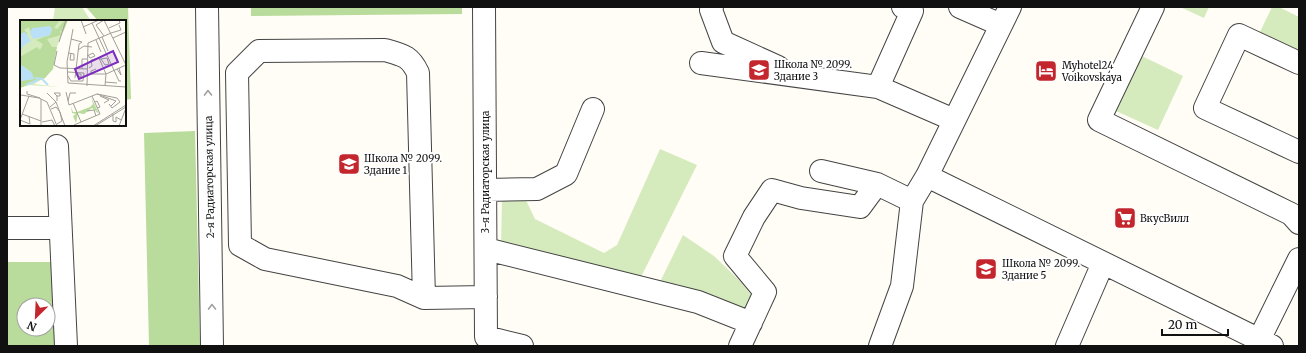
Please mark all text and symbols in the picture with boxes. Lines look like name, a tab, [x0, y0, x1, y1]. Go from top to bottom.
inset map	[20, 20, 126, 126]
school or university icon: Школа № 2099. Здание 3	[746, 57, 772, 83]
place label: Школа № 2099. Здание 3	[774, 58, 852, 83]
hotel icon: Myhotel24 Voikovskaya	[1033, 58, 1059, 84]
place label: Myhotel24 Voikovskaya	[1061, 59, 1123, 84]
one-way arrow	[204, 90, 212, 96]
street label: 3-я Радиаторская улица	[479, 110, 492, 233]
street label: 2-я Радиаторская улица	[202, 115, 217, 238]
school or university icon: Школа № 2099. Здание 1	[336, 151, 362, 177]
place label: Школа № 2099. Здание 1	[364, 152, 442, 177]
supermarket icon: ВкусВилл	[1112, 205, 1138, 231]
place label: ВкусВилл	[1140, 212, 1189, 225]
school or university icon: Школа № 2099. Здание 5	[973, 256, 999, 282]
place label: Школа № 2099. Здание 5	[1002, 257, 1080, 282]
north arrow	[16, 297, 56, 337]
one-way arrow	[208, 304, 216, 310]
scale bar	[1162, 311, 1228, 337]
text: 20 m	[1168, 317, 1197, 332]
text: N	[25, 318, 39, 334]

